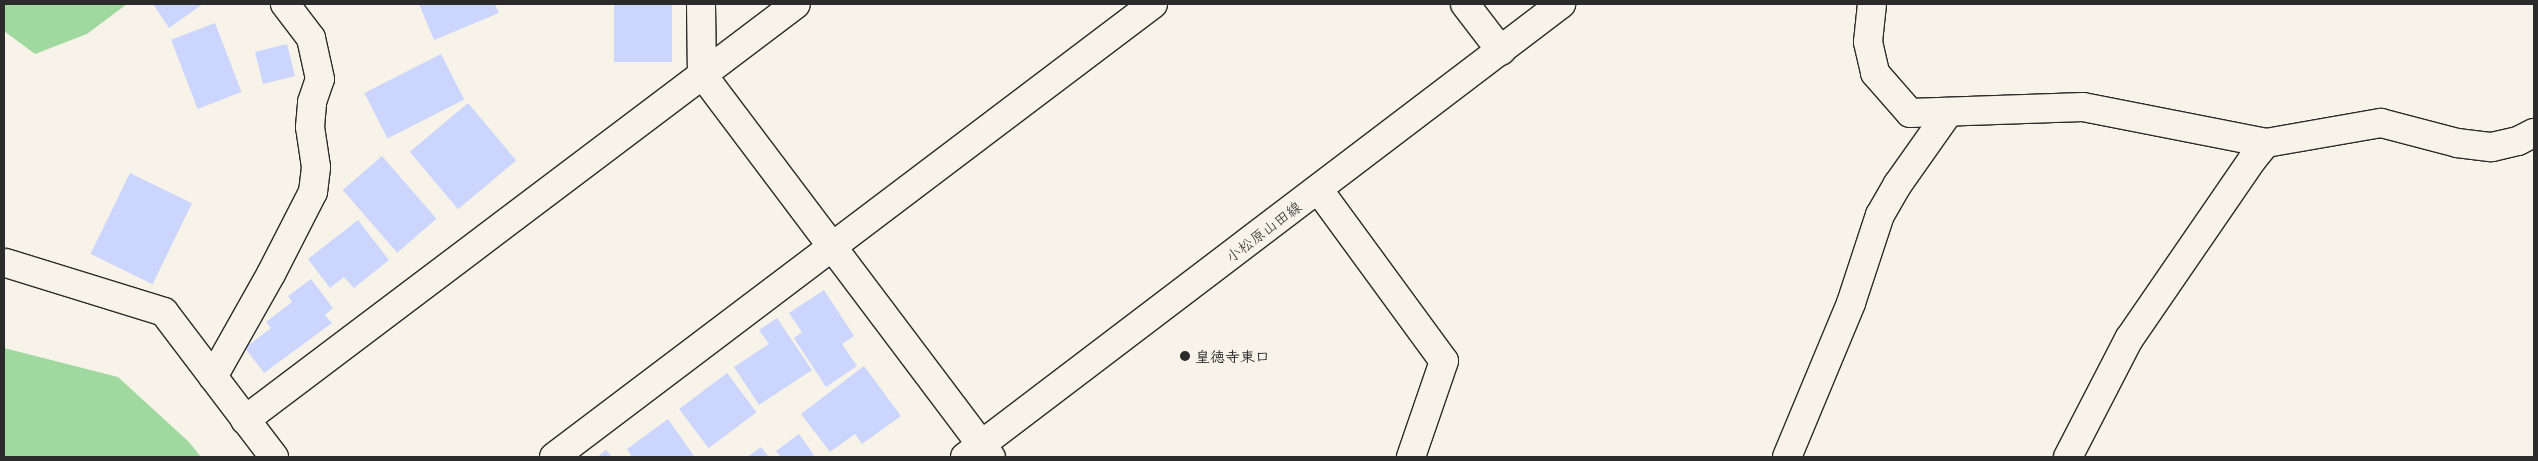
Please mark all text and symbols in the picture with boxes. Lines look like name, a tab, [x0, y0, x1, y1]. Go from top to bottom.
street label: 小松原山田線	[1222, 197, 1304, 265]
place label: 皇徳寺東口	[1195, 347, 1270, 365]
marker: 皇徳寺東口	[1179, 350, 1191, 362]

